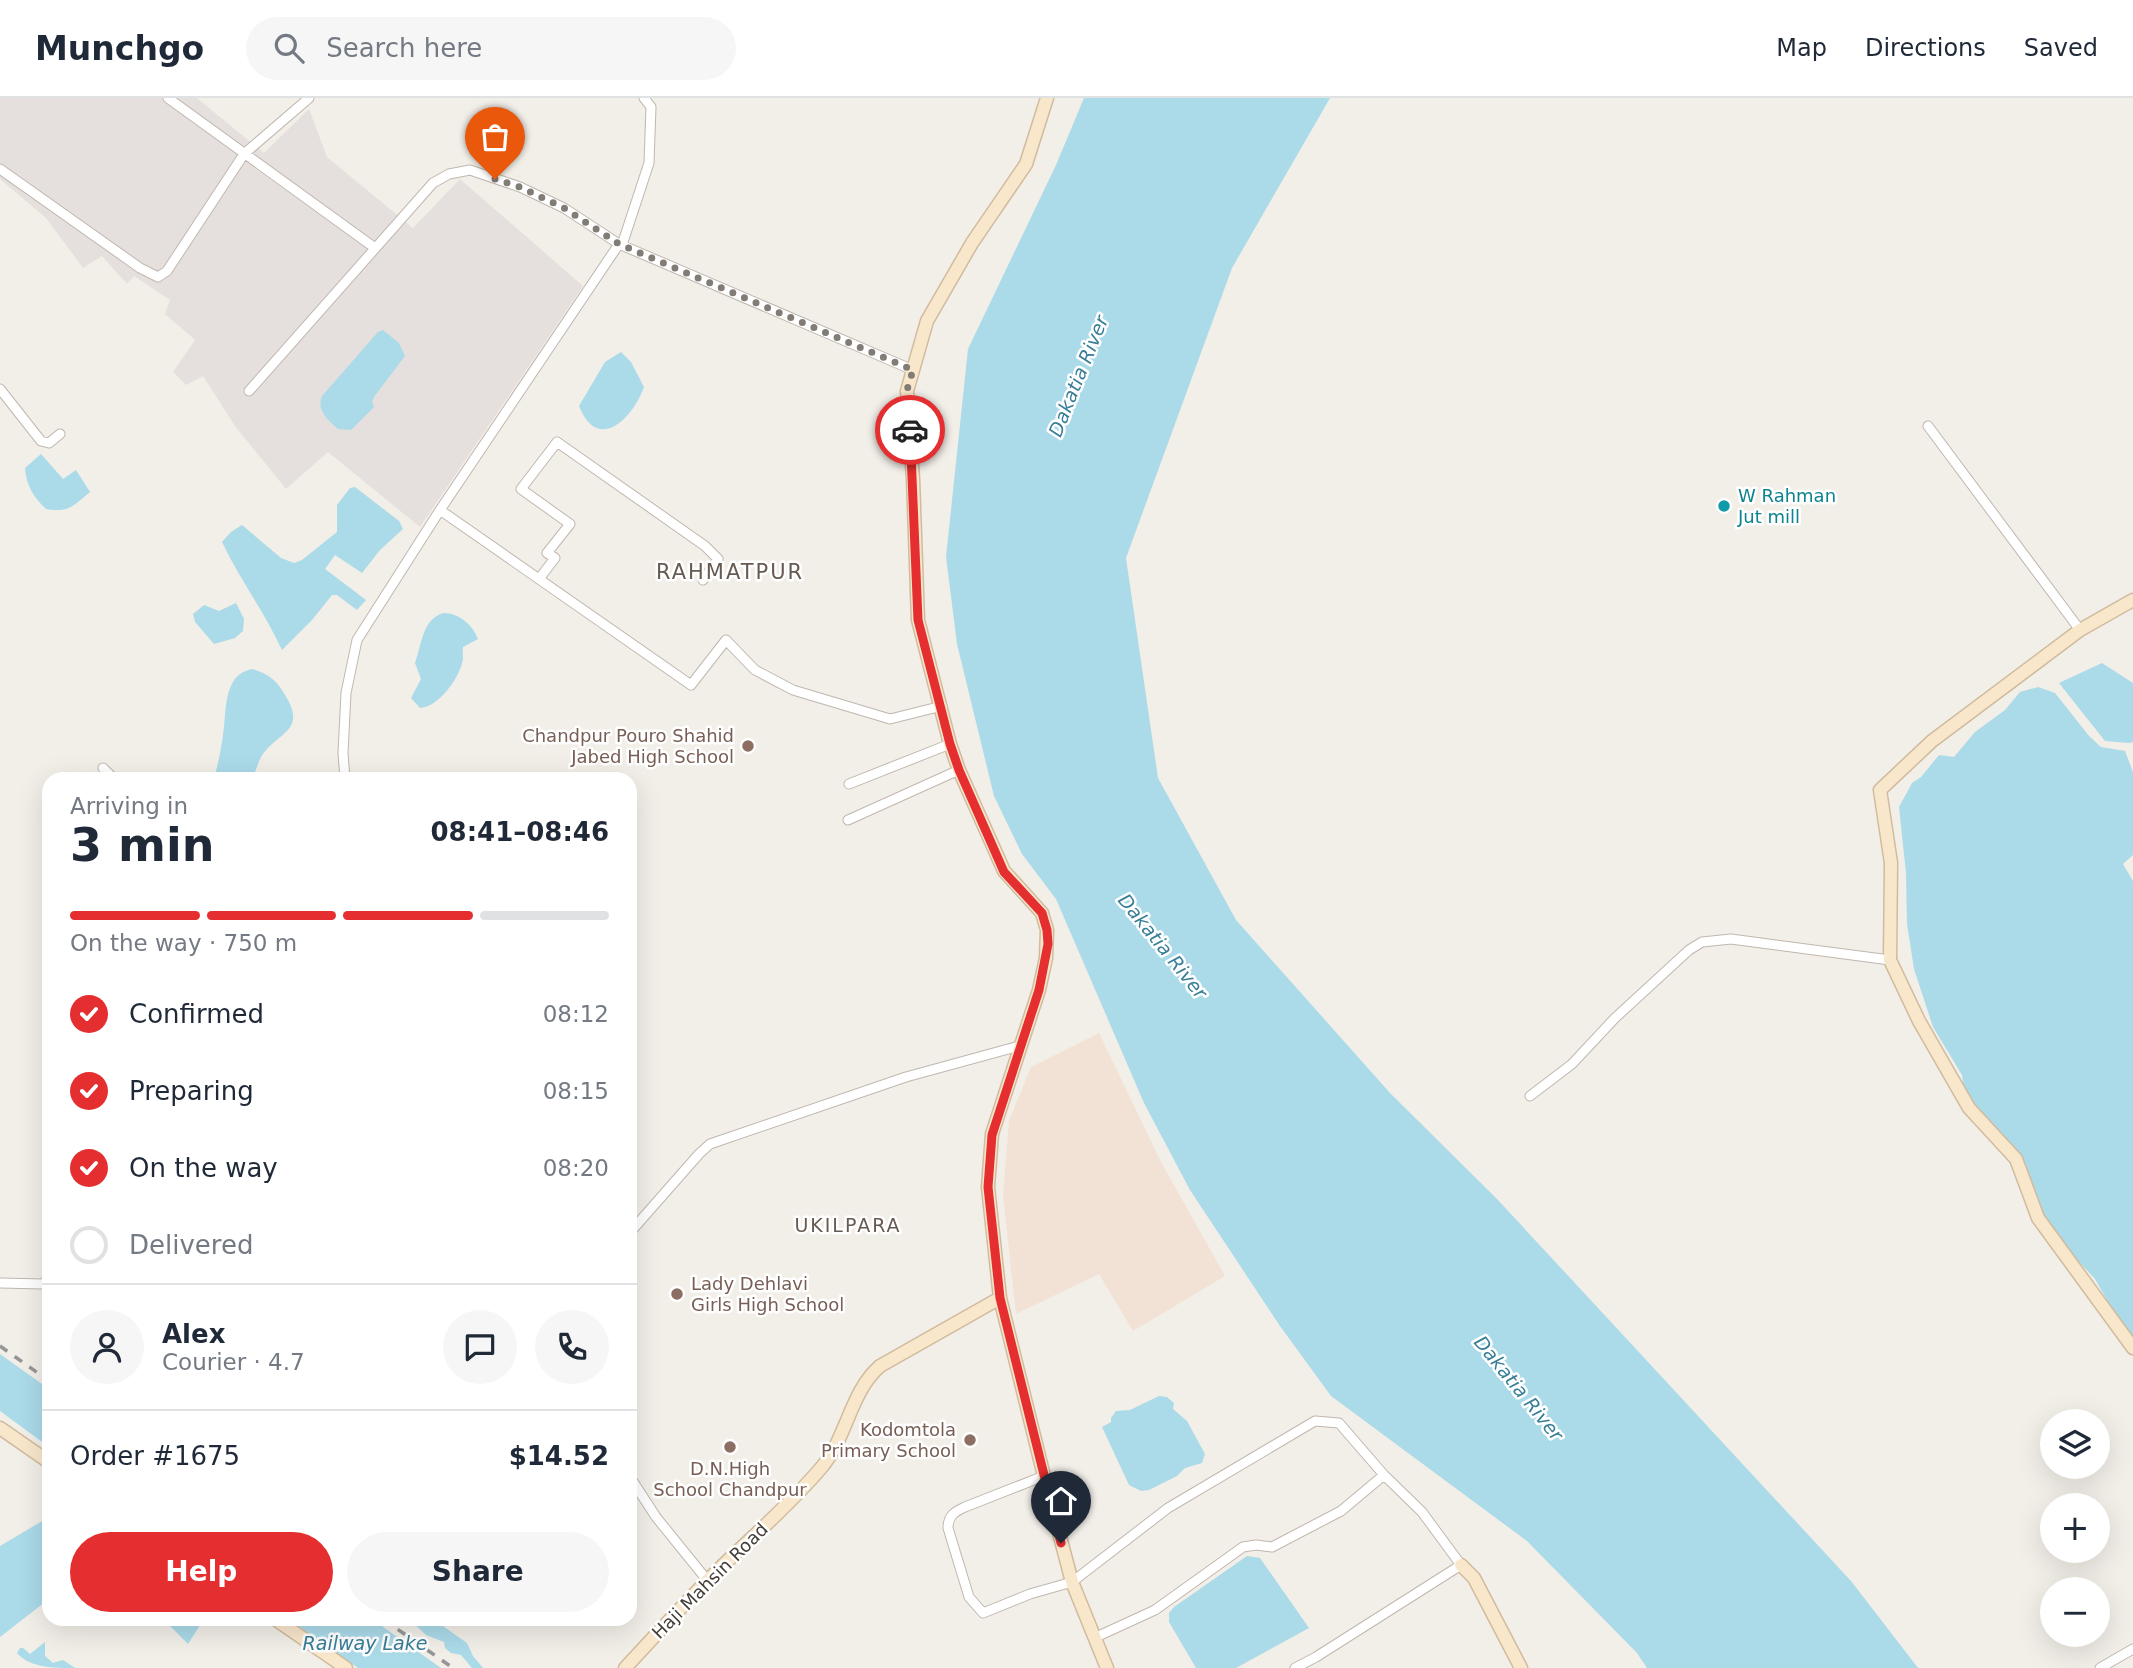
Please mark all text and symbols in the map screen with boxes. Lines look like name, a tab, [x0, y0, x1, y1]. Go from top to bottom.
search box	[246, 17, 736, 80]
text: Munchgo	[35, 29, 204, 68]
icon: search	[270, 29, 308, 67]
text: Search here	[326, 33, 482, 63]
text: Map	[1776, 34, 1827, 62]
text: Directions	[1865, 34, 1986, 62]
text: Saved	[2024, 34, 2098, 62]
pin	[465, 107, 525, 179]
icon: bag	[476, 118, 514, 156]
water label: Dakatia River	[1044, 311, 1113, 440]
courier	[875, 395, 945, 465]
icon: car	[891, 411, 929, 449]
place label: W Rahman Jut mill	[1737, 485, 1836, 527]
marker: W Rahman Jut mill	[1716, 498, 1732, 514]
district label: RAHMATPUR	[656, 560, 804, 584]
place label: Chandpur Pouro Shahid Jabed High School	[522, 725, 734, 767]
marker: Chandpur Pouro Shahid Jabed High School	[740, 738, 756, 754]
text: Arriving in	[70, 793, 188, 819]
text: 08:41–08:46	[430, 817, 609, 847]
text: 3 min	[70, 818, 214, 872]
water label: Dakatia River	[1114, 889, 1213, 1004]
text: On the way · 750 m	[70, 930, 297, 956]
icon: check	[70, 995, 108, 1033]
text: Confirmed	[129, 999, 264, 1029]
text: 08:12	[543, 1001, 609, 1027]
icon: check	[70, 1072, 108, 1110]
text: Preparing	[129, 1076, 254, 1106]
text: 08:15	[543, 1078, 609, 1104]
icon: check	[70, 1149, 108, 1187]
text: On the way	[129, 1153, 278, 1183]
text: 08:20	[543, 1155, 609, 1181]
district label: UKILPARA	[794, 1214, 902, 1236]
text: Delivered	[129, 1230, 253, 1260]
place label: Lady Dehlavi Girls High School	[691, 1273, 844, 1315]
marker: Lady Dehlavi Girls High School	[669, 1286, 685, 1302]
button: person	[70, 1310, 144, 1384]
button: chat	[443, 1310, 517, 1384]
button: phone	[535, 1310, 609, 1384]
text: Alex	[162, 1319, 225, 1349]
water label: Dakatia River	[1470, 1331, 1569, 1446]
text: Courier · 4.7	[162, 1349, 305, 1375]
map controls	[2040, 1409, 2110, 1647]
button: layers	[2040, 1409, 2110, 1479]
place label: Kodomtola Primary School	[821, 1419, 956, 1461]
marker: Kodomtola Primary School	[962, 1432, 978, 1448]
marker: D.N.High School Chandpur	[722, 1439, 738, 1455]
text: Order #1675	[70, 1441, 240, 1471]
text: $14.52	[509, 1441, 609, 1471]
place label: D.N.High School Chandpur	[653, 1458, 807, 1500]
pin	[1031, 1471, 1091, 1543]
icon: home	[1042, 1482, 1080, 1520]
button: +	[2040, 1493, 2110, 1563]
street label: Haji Mahsin Road	[647, 1518, 772, 1643]
button: Help	[70, 1532, 333, 1612]
button: Share	[347, 1532, 609, 1612]
button: −	[2040, 1577, 2110, 1647]
water label: Railway Lake	[303, 1632, 427, 1654]

